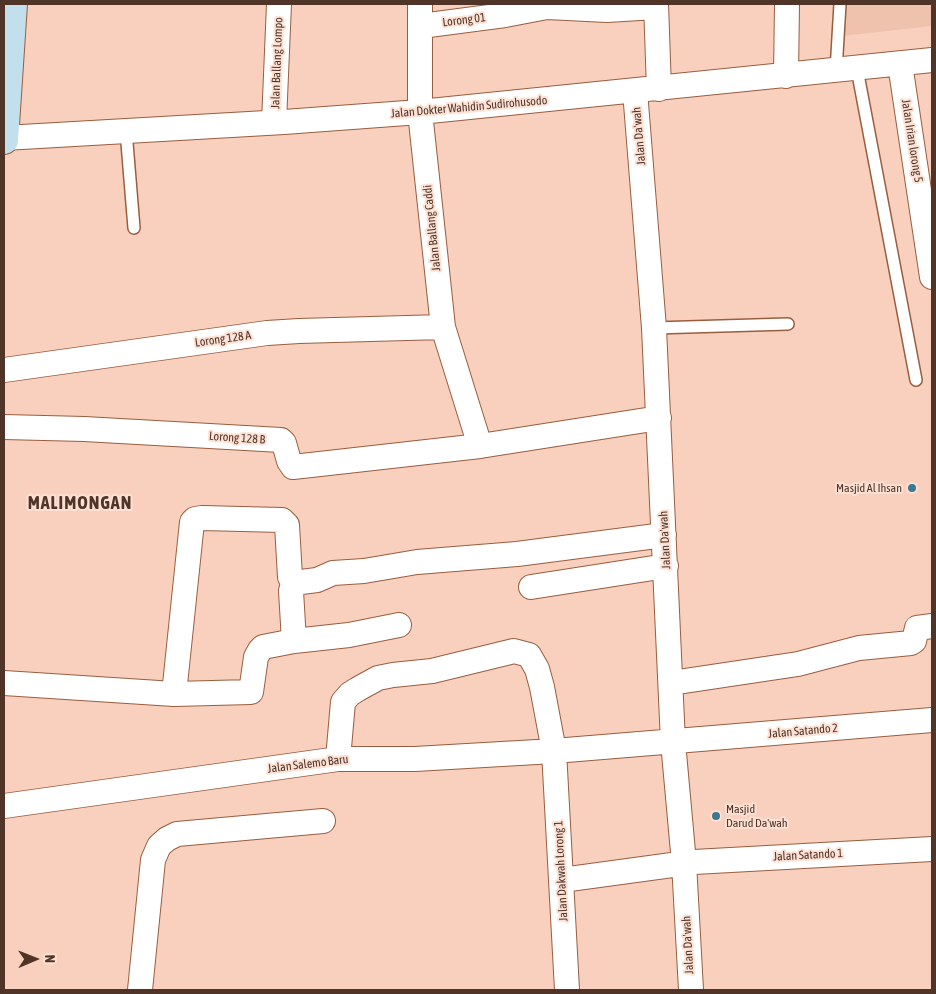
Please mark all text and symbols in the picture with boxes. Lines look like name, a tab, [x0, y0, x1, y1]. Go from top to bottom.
street label: Lorong 01	[442, 10, 486, 30]
street label: Jalan Ballang Lompo	[268, 17, 286, 109]
street label: Jalan Dokter Wahidin Sudirohusodo	[390, 93, 548, 121]
street label: Jalan Irian lorong 5	[898, 98, 926, 184]
street label: Jalan Da'wah	[629, 106, 649, 166]
street label: Jalan Ballang Caddi	[420, 184, 444, 272]
street label: Lorong 128 A	[194, 328, 252, 350]
street label: Lorong 128 B	[208, 429, 266, 447]
place label: Masjid Al Ihsan	[836, 481, 902, 495]
marker: Masjid Al Ihsan	[906, 482, 918, 494]
district label: MALIMONGAN	[26, 492, 134, 514]
street label: Jalan Da'wah	[656, 510, 674, 570]
street label: Jalan Satando 2	[768, 721, 838, 741]
street label: Jalan Salemo Baru	[267, 752, 349, 776]
place label: Masjid Darud Da'wah	[726, 802, 788, 830]
marker: Masjid Darud Da'wah	[710, 810, 722, 822]
street label: Jalan Dakwah Lorong 1	[551, 820, 571, 922]
street label: Jalan Satando 1	[773, 846, 843, 864]
street label: Jalan Da'wah	[679, 915, 697, 975]
north arrow	[10, 934, 60, 984]
text: N	[42, 954, 58, 963]

